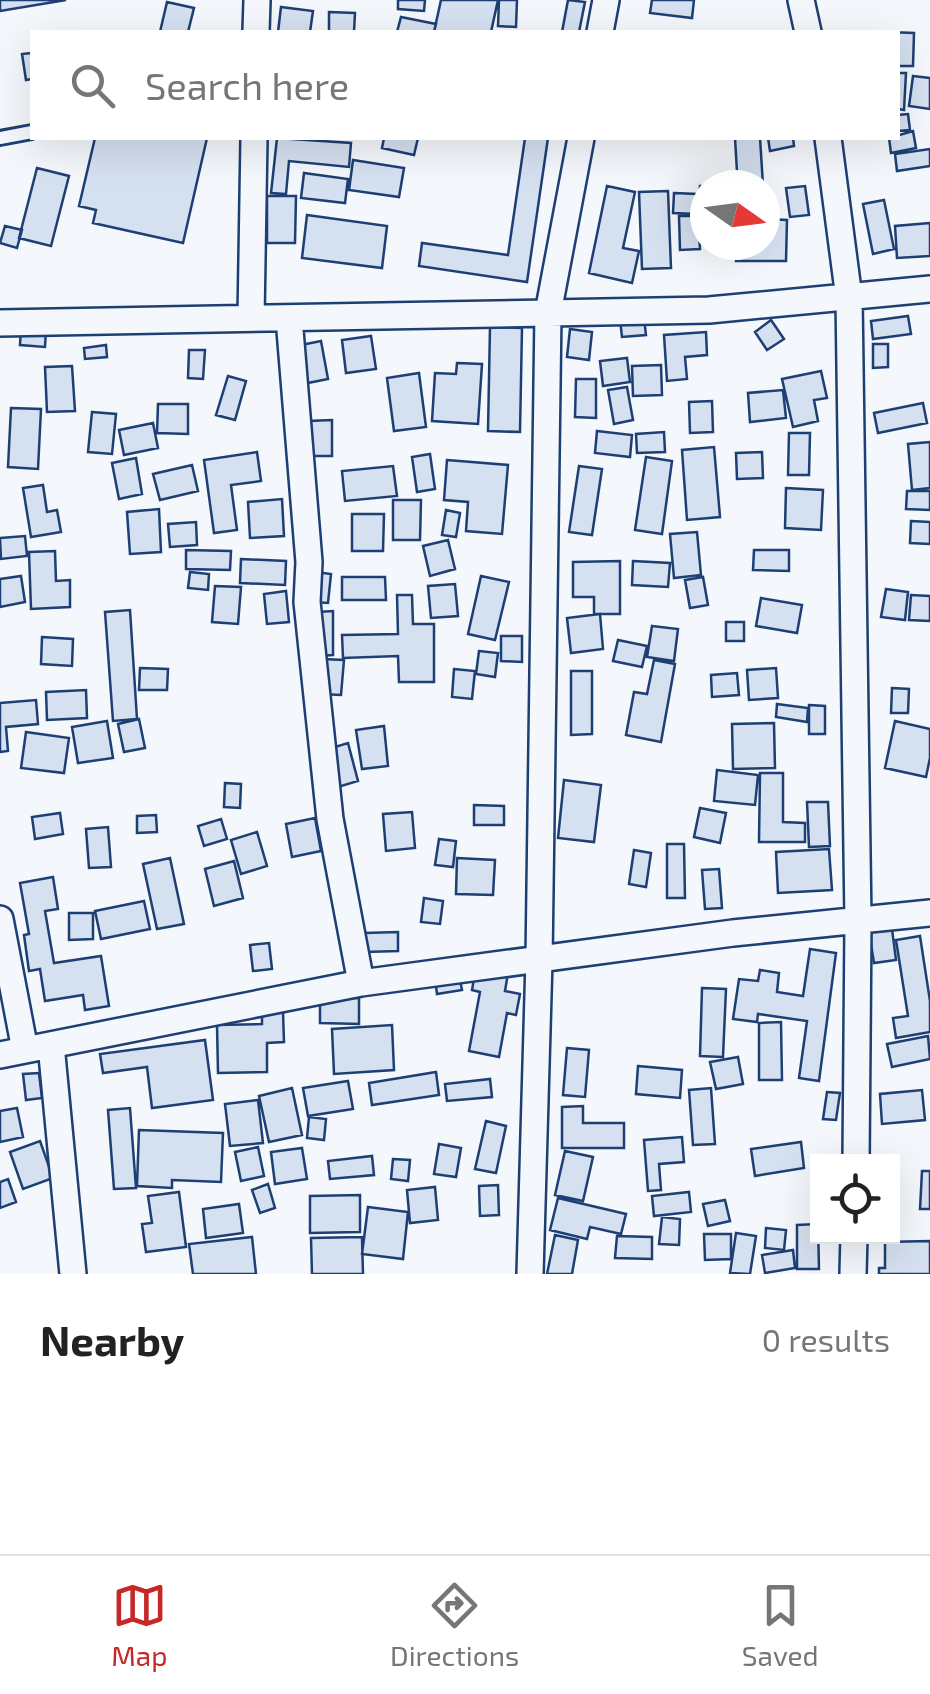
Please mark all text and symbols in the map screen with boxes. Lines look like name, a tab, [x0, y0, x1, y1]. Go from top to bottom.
search box	[30, 30, 900, 140]
icon: search	[65, 58, 120, 113]
text: Search here	[145, 62, 349, 108]
north arrow	[690, 170, 780, 260]
map controls	[810, 1154, 900, 1244]
button: locate	[810, 1154, 900, 1244]
text: Nearby	[40, 1314, 184, 1364]
text: 0 results	[762, 1320, 890, 1358]
tab: Map	[111, 1578, 167, 1672]
tab: Directions	[390, 1578, 519, 1672]
tab: Saved	[742, 1578, 819, 1672]

